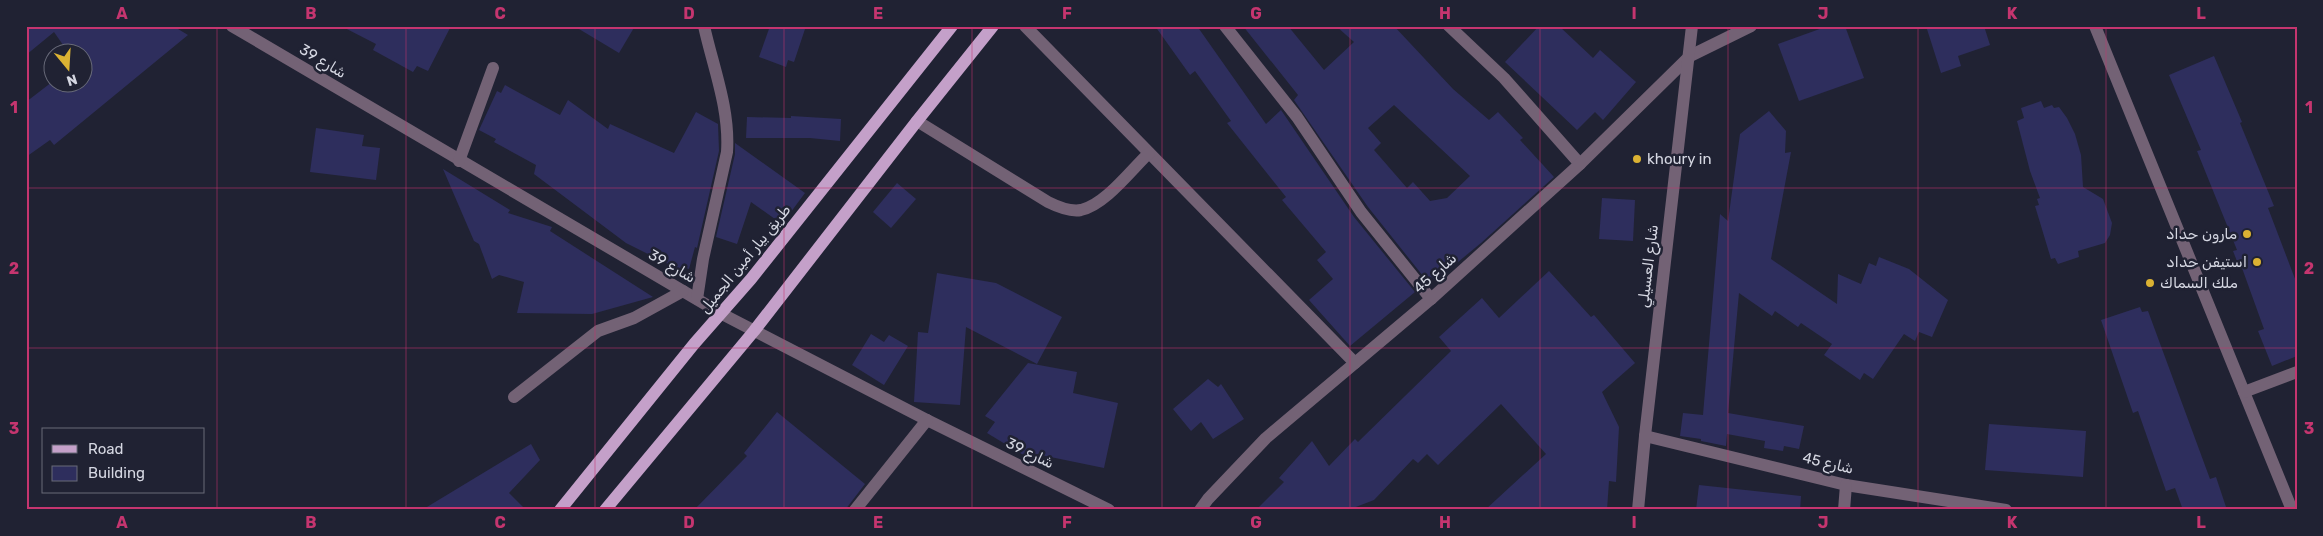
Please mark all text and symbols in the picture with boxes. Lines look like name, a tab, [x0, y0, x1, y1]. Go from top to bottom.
text: A	[116, 4, 128, 23]
text: B	[305, 4, 317, 23]
text: C	[494, 4, 506, 23]
text: D	[683, 4, 695, 23]
text: E	[873, 4, 883, 23]
text: F	[1062, 4, 1072, 23]
text: G	[1250, 4, 1262, 23]
text: H	[1439, 4, 1451, 23]
text: I	[1631, 4, 1637, 23]
text: J	[1818, 4, 1828, 23]
text: K	[2007, 4, 2018, 23]
text: L	[2196, 4, 2206, 23]
street label: شارع 39	[295, 40, 350, 84]
north arrow	[42, 42, 92, 92]
text: N	[64, 70, 79, 90]
text: 1	[10, 98, 18, 117]
text: 1	[2305, 98, 2313, 117]
place label: khoury in	[1647, 150, 1712, 168]
marker: khoury in	[1631, 153, 1643, 165]
street label: طريق بيار أمين الجميل	[696, 201, 794, 317]
street label: شارع العسيلي	[1634, 223, 1665, 309]
place label: مارون حداد	[2166, 225, 2237, 244]
marker: مارون حداد	[2241, 228, 2253, 240]
street label: شارع 39	[644, 245, 699, 288]
street label: شارع 45	[1410, 249, 1462, 299]
place label: استيفن حداد	[2166, 253, 2247, 271]
marker: استيفن حداد	[2251, 256, 2263, 268]
text: 2	[9, 259, 19, 278]
text: 2	[2304, 259, 2314, 278]
place label: ملك السماك	[2160, 274, 2238, 292]
marker: ملك السماك	[2144, 277, 2156, 289]
text: 3	[9, 419, 19, 438]
text: 3	[2304, 419, 2314, 438]
legend	[42, 428, 205, 494]
street label: شارع 39	[1002, 434, 1057, 474]
text: Road	[88, 440, 124, 458]
street label: شارع 45	[1800, 448, 1855, 480]
text: Building	[88, 464, 145, 482]
text: A	[116, 513, 128, 532]
text: B	[305, 513, 317, 532]
text: C	[494, 513, 506, 532]
text: D	[683, 513, 695, 532]
text: E	[873, 513, 883, 532]
text: F	[1062, 513, 1072, 532]
text: G	[1250, 513, 1262, 532]
text: H	[1439, 513, 1451, 532]
text: I	[1631, 513, 1637, 532]
text: J	[1818, 513, 1828, 532]
text: K	[2007, 513, 2018, 532]
text: L	[2196, 513, 2206, 532]

